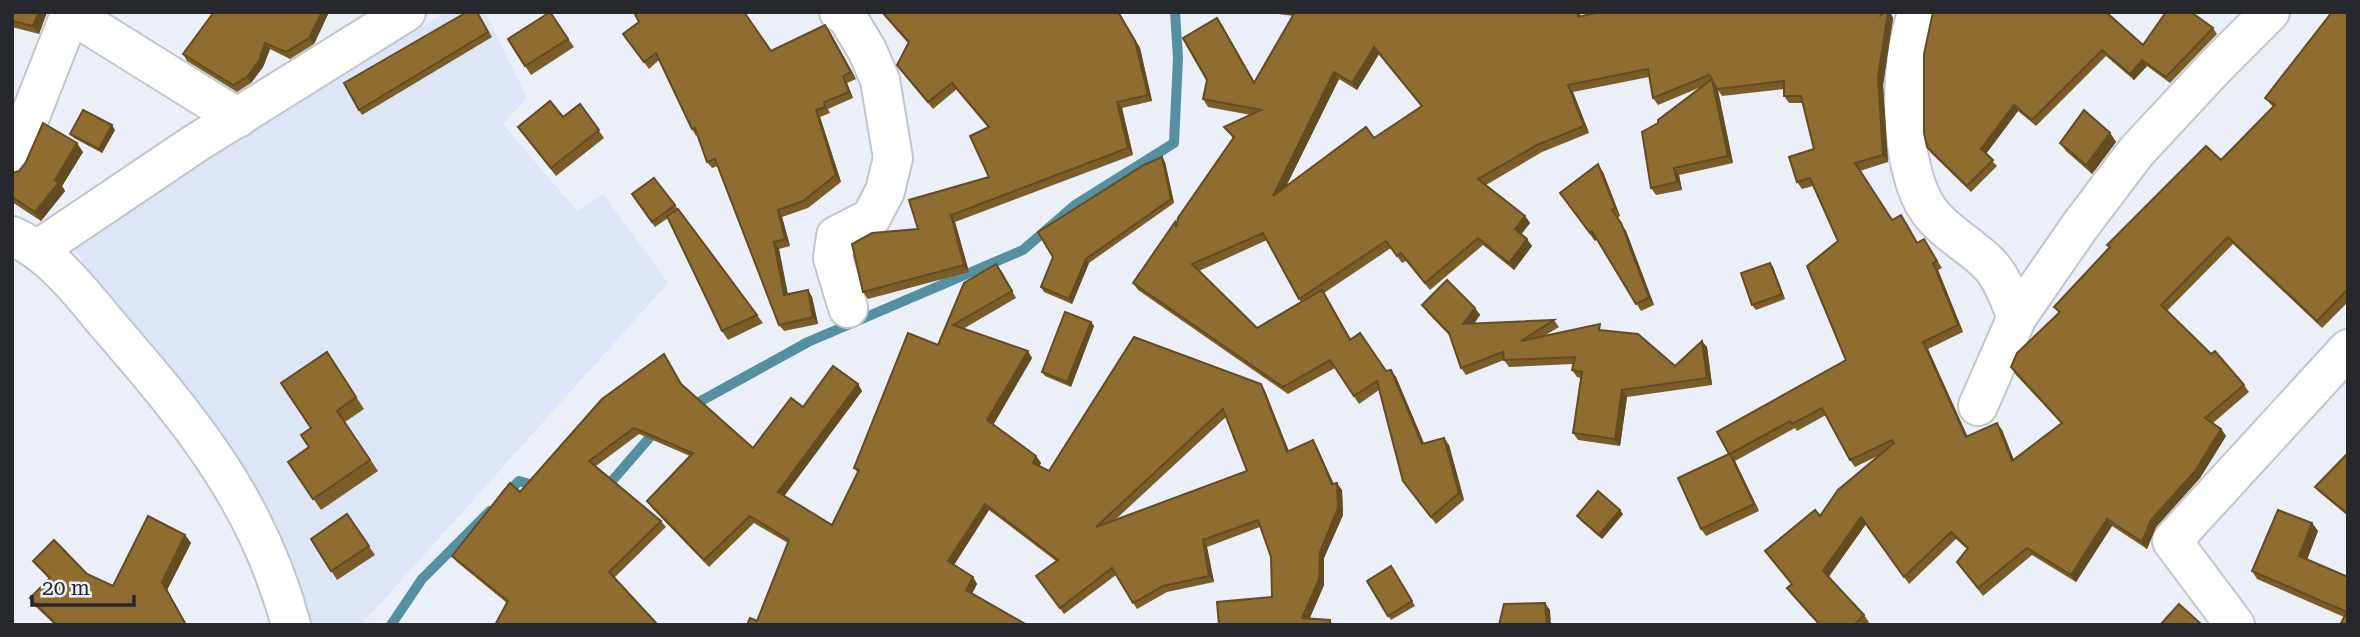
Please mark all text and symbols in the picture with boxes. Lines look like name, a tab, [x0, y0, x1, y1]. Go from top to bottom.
scale bar	[32, 564, 133, 608]
text: 20 m	[42, 576, 90, 600]

